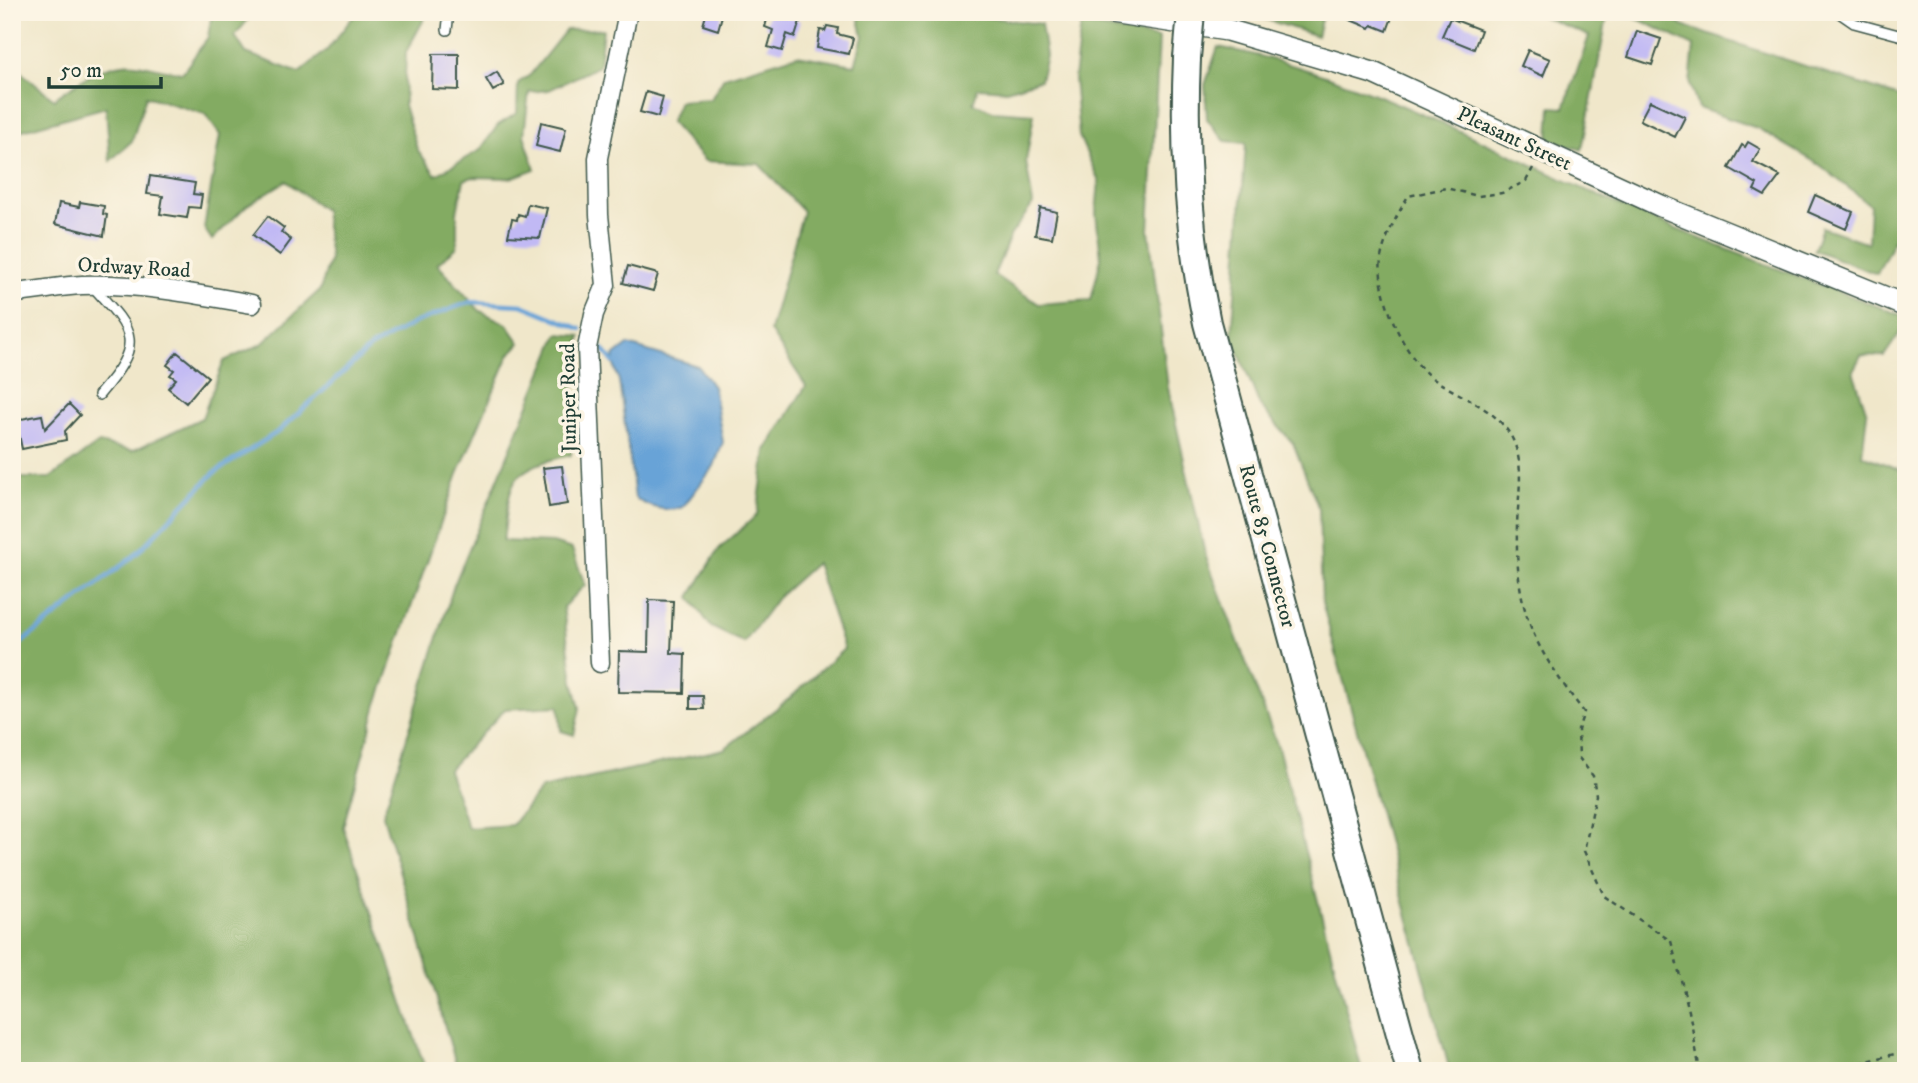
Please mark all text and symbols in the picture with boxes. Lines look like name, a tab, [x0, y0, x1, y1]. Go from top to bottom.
scale bar	[49, 46, 161, 90]
text: 50 m	[60, 58, 102, 84]
street label: Pleasant Street	[1452, 101, 1576, 177]
street label: Ordway Road	[77, 252, 192, 284]
street label: Juniper Road	[555, 343, 583, 455]
street label: Route 85 Connector	[1233, 461, 1301, 631]

